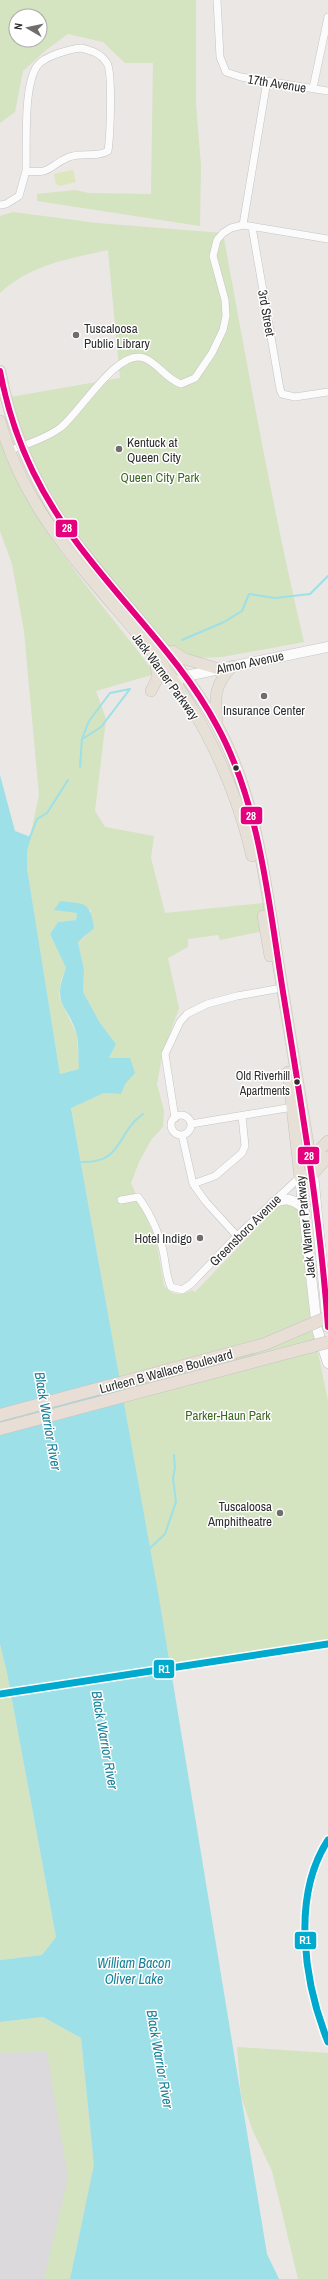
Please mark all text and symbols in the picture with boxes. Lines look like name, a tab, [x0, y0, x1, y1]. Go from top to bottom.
north arrow	[8, 8, 48, 48]
text: N	[11, 22, 26, 31]
street label: 17th Avenue	[246, 70, 308, 97]
street label: 3rd Street	[254, 289, 279, 338]
place label: Tuscaloosa Public Library	[84, 320, 150, 352]
marker: Tuscaloosa Public Library	[71, 330, 81, 340]
place label: Kentuck at Queen City	[127, 434, 182, 466]
marker: Kentuck at Queen City	[114, 444, 124, 454]
park label: Queen City Park	[121, 469, 200, 486]
line badge: 28	[55, 519, 78, 538]
text: 28	[62, 521, 72, 535]
street label: Jack Warner Parkway	[128, 630, 203, 724]
street label: Almon Avenue	[214, 647, 285, 678]
marker: Insurance Center	[259, 691, 269, 701]
place label: Insurance Center	[223, 702, 305, 719]
unlabelled marker	[231, 763, 241, 773]
line badge: 28	[240, 806, 263, 825]
text: 28	[246, 809, 256, 823]
place label: Old Riverhill Apartments	[236, 1068, 290, 1099]
marker: Old Riverhill Apartments	[292, 1077, 302, 1087]
line badge: 28	[297, 1146, 320, 1165]
text: 28	[304, 1149, 314, 1163]
street label: Jack Warner Parkway	[292, 1174, 319, 1279]
street label: Greensboro Avenue	[206, 1191, 285, 1270]
place label: Hotel Indigo	[135, 1230, 192, 1247]
marker: Hotel Indigo	[195, 1233, 205, 1243]
street label: Lurleen B Wallace Boulevard	[98, 1346, 235, 1397]
water label: Black Warrior River	[30, 1370, 66, 1473]
park label: Parker-Haun Park	[185, 1407, 271, 1424]
place label: Tuscaloosa Amphitheatre	[207, 1498, 272, 1530]
marker: Tuscaloosa Amphitheatre	[275, 1508, 285, 1518]
line badge: R1	[153, 1659, 175, 1679]
text: R1	[158, 1662, 170, 1676]
water label: Black Warrior River	[87, 1689, 123, 1792]
line badge: R1	[294, 1931, 317, 1950]
text: R1	[299, 1933, 311, 1947]
water label: William Bacon Oliver Lake	[97, 1954, 171, 1988]
water label: Black Warrior River	[142, 2008, 178, 2111]

